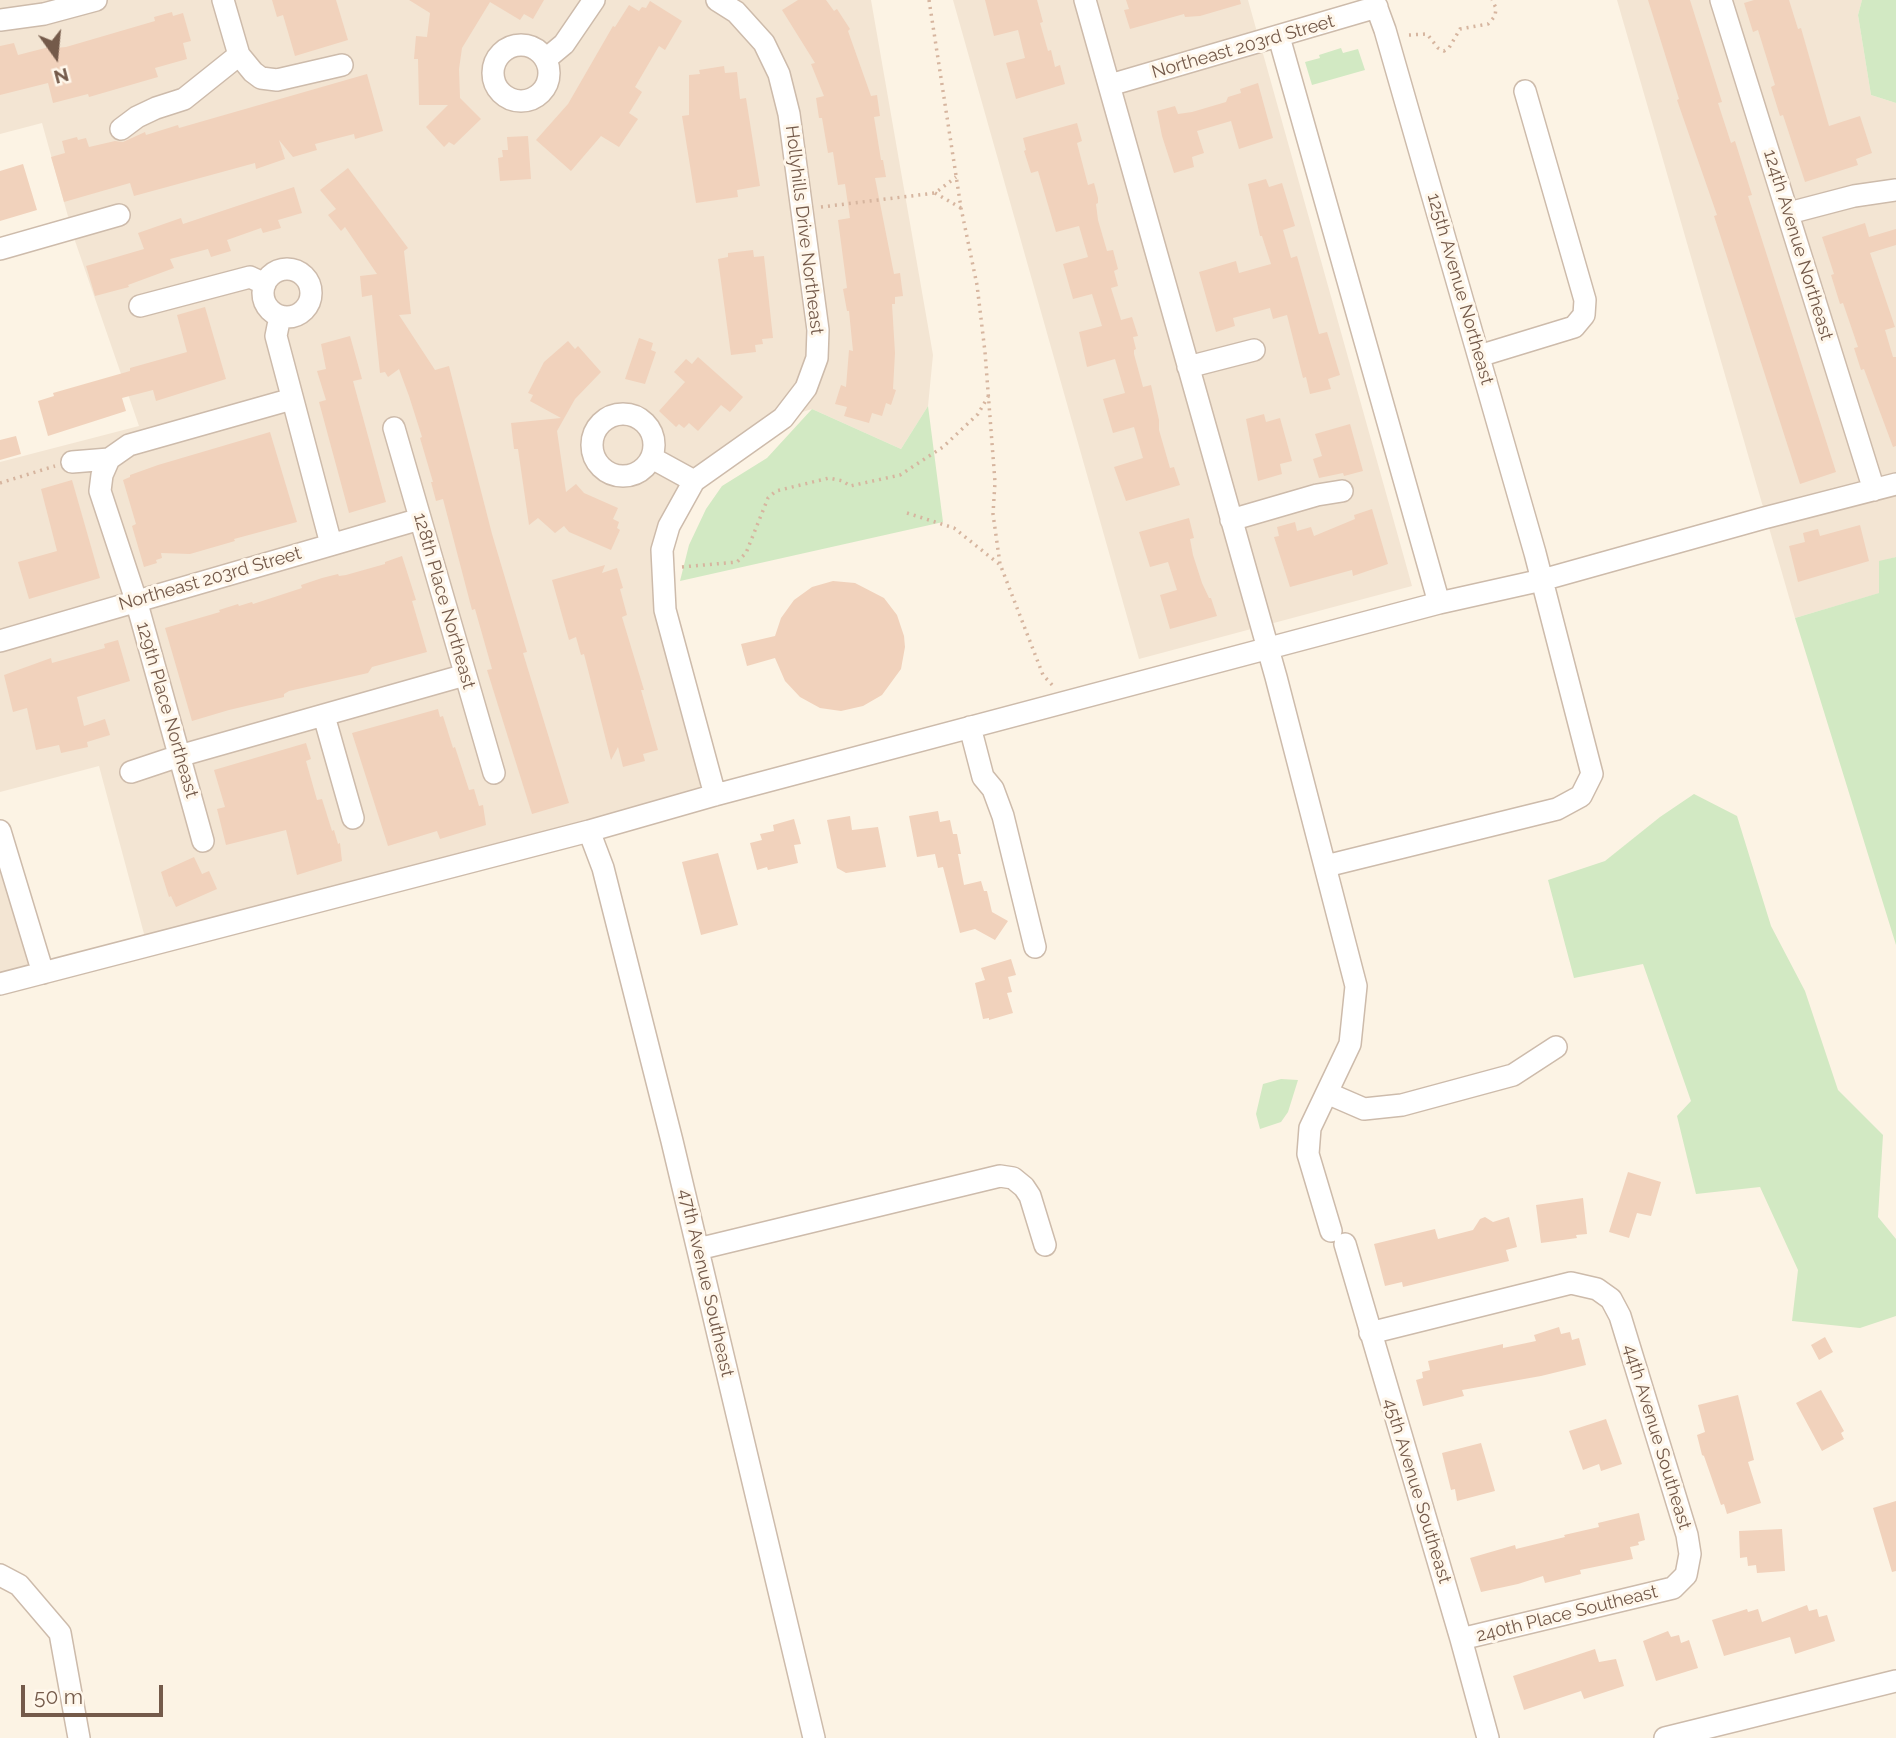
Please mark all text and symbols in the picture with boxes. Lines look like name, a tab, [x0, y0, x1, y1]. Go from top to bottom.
street label: Northeast 203rd Street	[1149, 11, 1337, 83]
north arrow	[21, 21, 91, 91]
text: N	[52, 64, 71, 89]
street label: Hollyhills Drive Northeast	[780, 124, 828, 336]
street label: 124th Avenue Northeast	[1759, 147, 1837, 343]
street label: 125th Avenue Northeast	[1422, 191, 1498, 387]
street label: 128th Place Northeast	[409, 510, 479, 692]
street label: Northeast 203rd Street	[116, 543, 304, 615]
street label: 129th Place Northeast	[132, 620, 202, 800]
street label: 47th Avenue Southeast	[674, 1187, 738, 1379]
street label: 44th Avenue Southeast	[1619, 1342, 1695, 1532]
street label: 45th Avenue Southeast	[1379, 1396, 1455, 1586]
street label: 240th Place Southeast	[1474, 1581, 1660, 1647]
scale bar	[24, 1672, 166, 1716]
text: 50 m	[34, 1684, 83, 1709]

